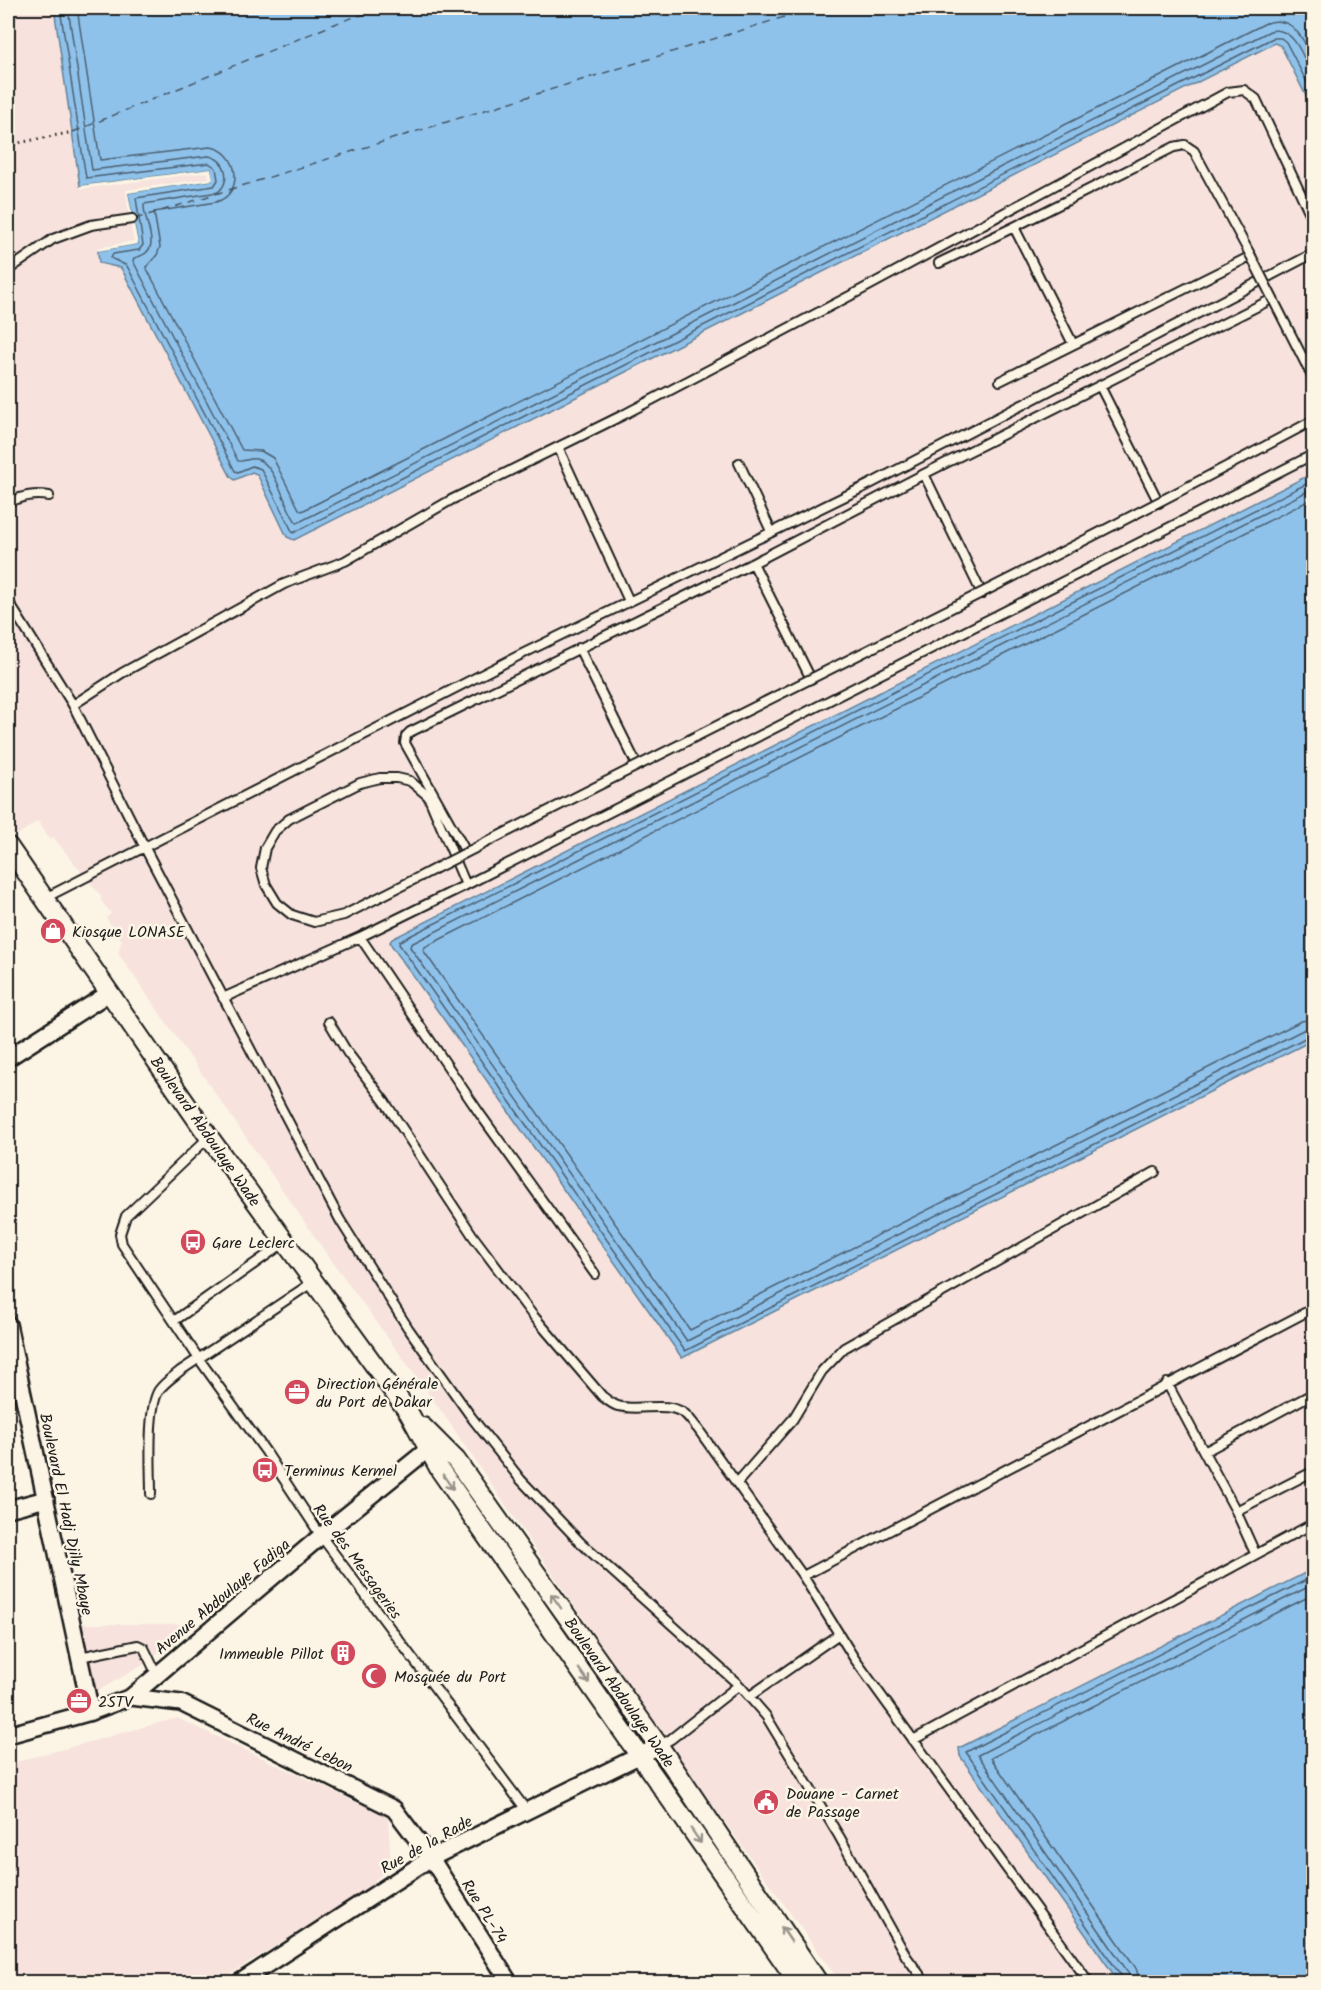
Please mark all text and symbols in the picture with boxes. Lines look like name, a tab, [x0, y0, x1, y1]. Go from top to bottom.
shop icon: Kiosque LONASE	[38, 916, 68, 946]
place label: Kiosque LONASE	[72, 920, 186, 945]
street label: Boulevard Abdoulaye Wade	[143, 1051, 266, 1212]
bus stop icon: Gare Leclerc	[178, 1227, 208, 1257]
place label: Gare Leclerc	[212, 1231, 295, 1256]
place label: Direction Générale du Port de Dakar	[316, 1372, 438, 1415]
office icon: Direction Générale du Port de Dakar	[282, 1377, 312, 1407]
street label: Boulevard El Hadj Djily Mbaye	[32, 1411, 99, 1618]
bus stop icon: Terminus Kermel	[250, 1455, 280, 1485]
place label: Terminus Kermel	[284, 1459, 397, 1484]
one-way arrow	[442, 1473, 454, 1489]
street label: Rue des Messageries	[306, 1499, 408, 1625]
street label: Avenue Abdoulaye Fadiga	[150, 1533, 296, 1661]
one-way arrow	[550, 1593, 562, 1609]
street label: Boulevard Abdoulaye Wade	[557, 1612, 680, 1773]
building icon: Immeuble Pillot	[328, 1638, 358, 1668]
place label: Immeuble Pillot	[219, 1642, 325, 1667]
mosque icon: Mosquée du Port	[359, 1661, 389, 1691]
place label: Mosquée du Port	[394, 1665, 507, 1690]
one-way arrow	[578, 1667, 590, 1683]
office icon: 2STV	[64, 1686, 94, 1716]
place label: 2STV	[98, 1690, 134, 1715]
street label: Rue André Lebon	[242, 1707, 357, 1780]
place label: Douane - Carnet de Passage	[786, 1782, 900, 1825]
public building icon: Douane - Carnet de Passage	[751, 1787, 781, 1817]
street label: Rue de la Rade	[376, 1810, 477, 1881]
one-way arrow	[690, 1827, 702, 1843]
street label: Rue PL-74	[454, 1875, 513, 1949]
one-way arrow	[779, 1926, 791, 1943]

